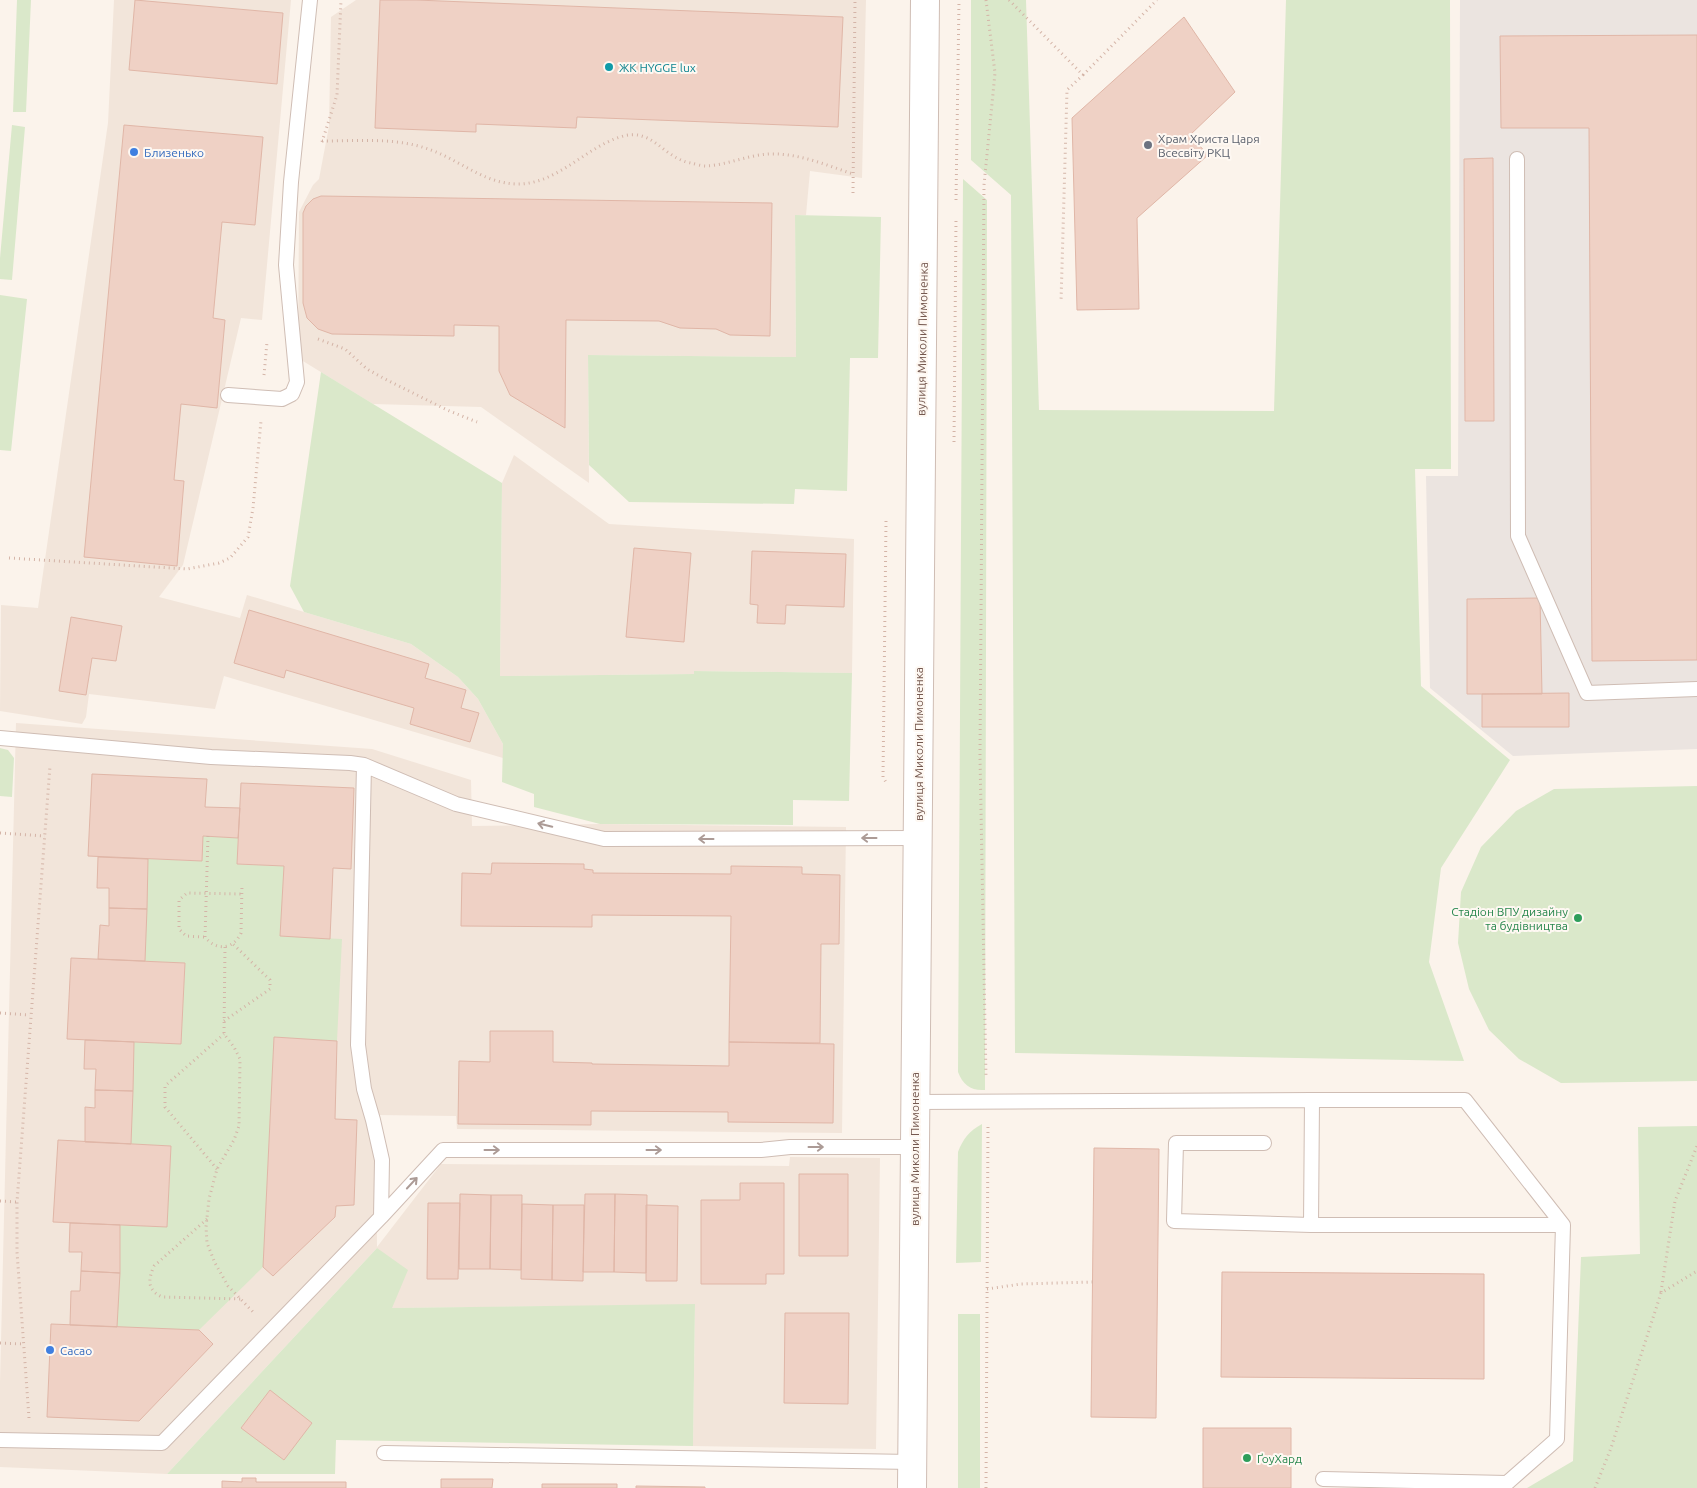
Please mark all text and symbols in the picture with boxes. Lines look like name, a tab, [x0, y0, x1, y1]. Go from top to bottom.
marker: ЖК HYGGE lux	[603, 61, 615, 73]
place label: ЖК HYGGE lux	[619, 61, 696, 74]
place label: Храм Христа Царя Всесвіту РКЦ	[1158, 132, 1260, 159]
marker: Храм Христа Царя Всесвіту РКЦ	[1142, 139, 1154, 151]
marker: Близенько	[128, 146, 140, 158]
place label: Близенько	[144, 146, 204, 159]
street label: вулиця Миколи Пимоненка	[914, 262, 930, 416]
street label: вулиця Миколи Пимоненка	[912, 667, 925, 821]
one-way arrow	[538, 820, 554, 829]
one-way arrow	[861, 833, 877, 843]
one-way arrow	[698, 834, 714, 844]
place label: Стадіон ВПУ дизайну та будівництва	[1451, 905, 1568, 932]
marker: Стадіон ВПУ дизайну та будівництва	[1572, 912, 1584, 924]
street label: вулиця Миколи Пимоненка	[908, 1072, 921, 1226]
one-way arrow	[808, 1142, 824, 1152]
one-way arrow	[483, 1145, 499, 1155]
one-way arrow	[646, 1145, 662, 1155]
one-way arrow	[406, 1177, 418, 1190]
marker: Cacao	[44, 1344, 56, 1356]
place label: Cacao	[60, 1344, 92, 1357]
marker: ҐоуХард	[1241, 1452, 1253, 1464]
place label: ҐоуХард	[1257, 1452, 1302, 1465]

